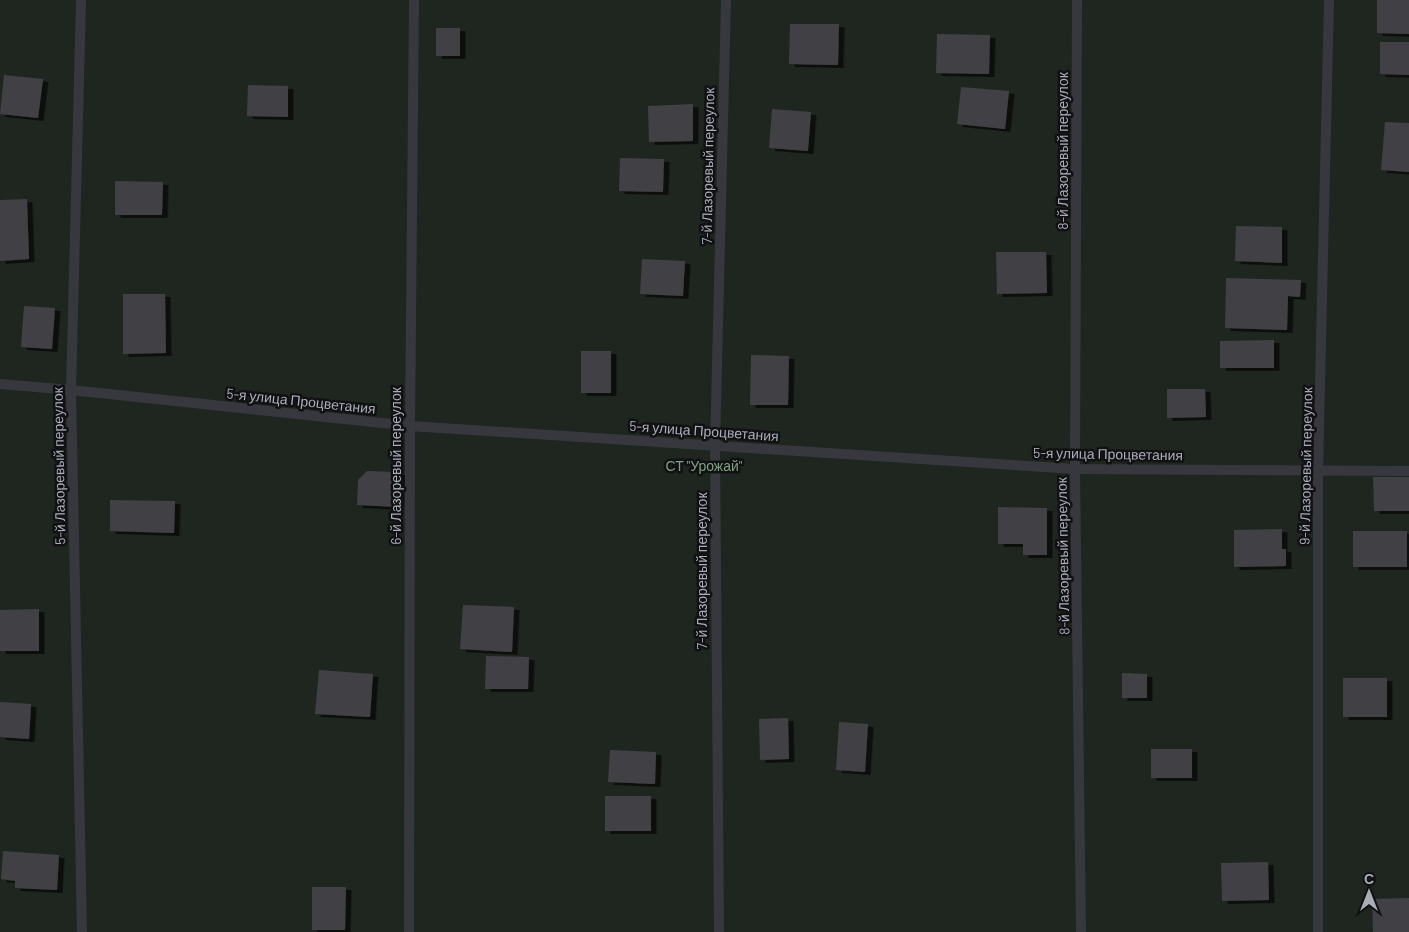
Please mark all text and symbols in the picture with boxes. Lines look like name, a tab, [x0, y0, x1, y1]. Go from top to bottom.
street label: 8-й Лазоревый переулок	[1054, 71, 1071, 230]
street label: 7-й Лазоревый переулок	[698, 86, 717, 245]
street label: 5-я улица Процветания	[226, 384, 376, 417]
street label: 5-й Лазоревый переулок	[49, 386, 68, 545]
street label: 6-й Лазоревый переулок	[387, 386, 404, 545]
street label: 9-й Лазоревый переулок	[1296, 386, 1315, 545]
street label: 5-я улица Процветания	[629, 417, 779, 444]
street label: 5-я улица Процветания	[1033, 444, 1183, 463]
park label: СТ "Урожай"	[665, 457, 743, 474]
street label: 8-й Лазоревый переулок	[1053, 476, 1072, 635]
street label: 7-й Лазоревый переулок	[693, 492, 710, 650]
north arrow	[1344, 867, 1394, 917]
text: С	[1364, 870, 1374, 887]

